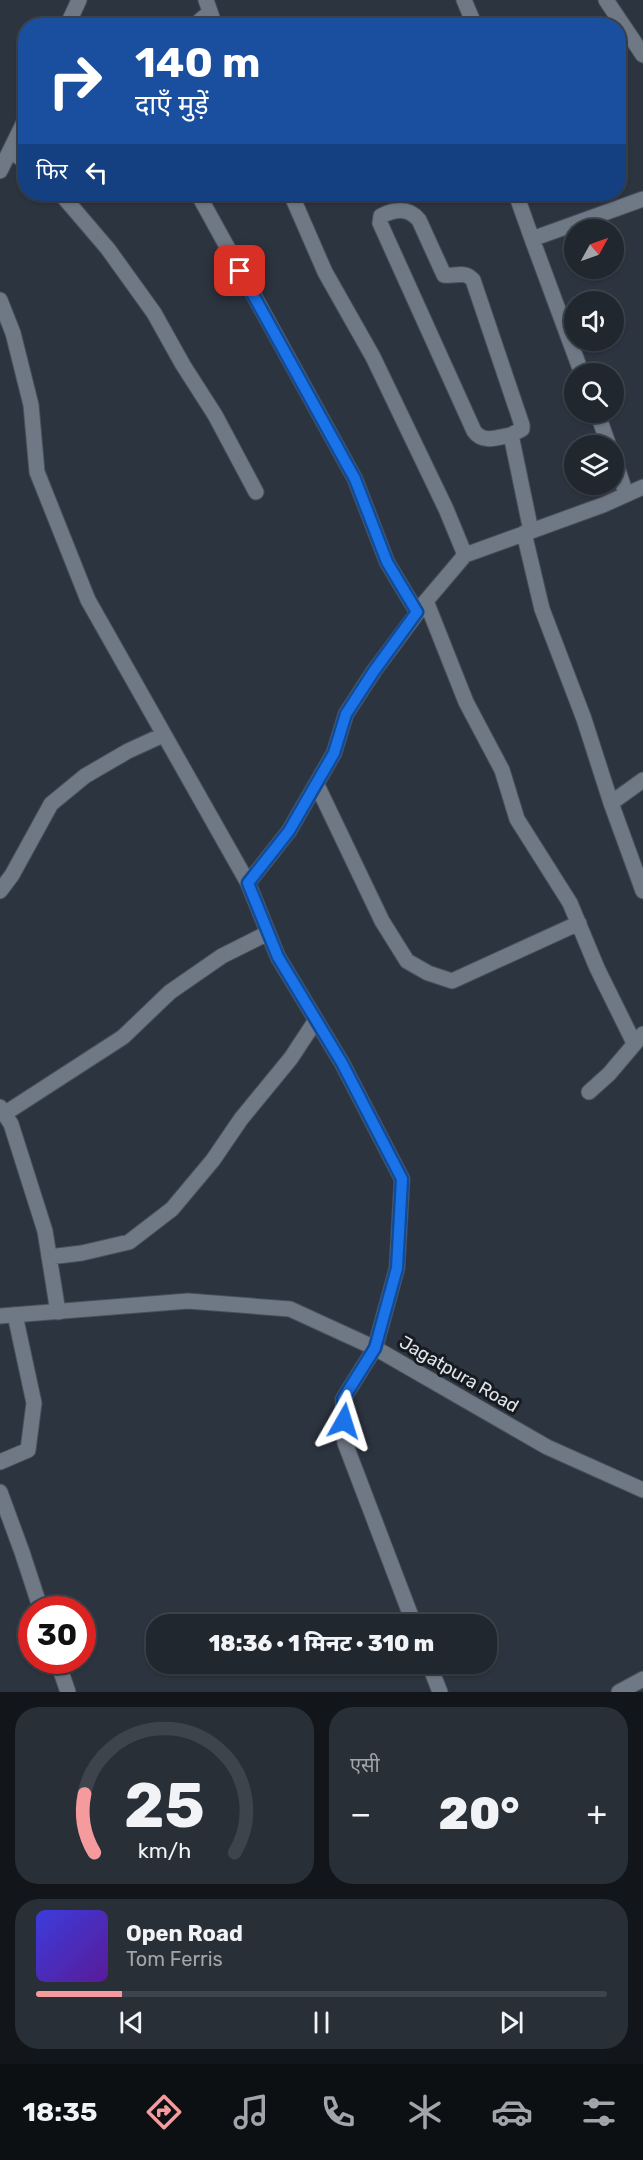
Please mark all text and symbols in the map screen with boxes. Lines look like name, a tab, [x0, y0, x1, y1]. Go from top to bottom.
text: 140 m	[135, 38, 261, 88]
icon: right	[36, 42, 114, 120]
text: दाएँ मुड़ें	[135, 89, 208, 121]
icon: left	[80, 156, 113, 189]
text: फिर	[36, 158, 68, 185]
north arrow	[564, 219, 624, 279]
map controls	[564, 219, 624, 495]
pin	[214, 245, 265, 296]
icon: arrive	[223, 254, 256, 287]
button: sound	[564, 291, 624, 351]
button: search	[564, 363, 624, 423]
button: layers	[564, 435, 624, 495]
street label: Jagatpura Road	[395, 1331, 523, 1417]
position arrow	[312, 1389, 376, 1453]
speed limit sign: 30	[18, 1596, 96, 1674]
text: 18:36 · 1 मिनट · 310 m	[209, 1630, 434, 1657]
text: एसी	[350, 1753, 380, 1777]
text: 25	[124, 1769, 205, 1843]
text: 20°	[439, 1787, 519, 1840]
text: −	[350, 1794, 371, 1833]
text: +	[586, 1794, 607, 1833]
text: km/h	[138, 1838, 191, 1863]
text: Open Road	[126, 1920, 243, 1947]
text: Tom Ferris	[126, 1947, 223, 1971]
icon: previous	[115, 2006, 148, 2039]
icon: pause	[305, 2006, 338, 2039]
icon: next	[495, 2006, 528, 2039]
icon: directions	[143, 2091, 185, 2133]
icon: music	[230, 2091, 272, 2133]
icon: phone	[317, 2091, 359, 2133]
icon: climate	[404, 2091, 446, 2133]
icon: car	[491, 2091, 533, 2133]
icon: filters	[578, 2091, 620, 2133]
text: 18:35	[23, 2096, 97, 2128]

